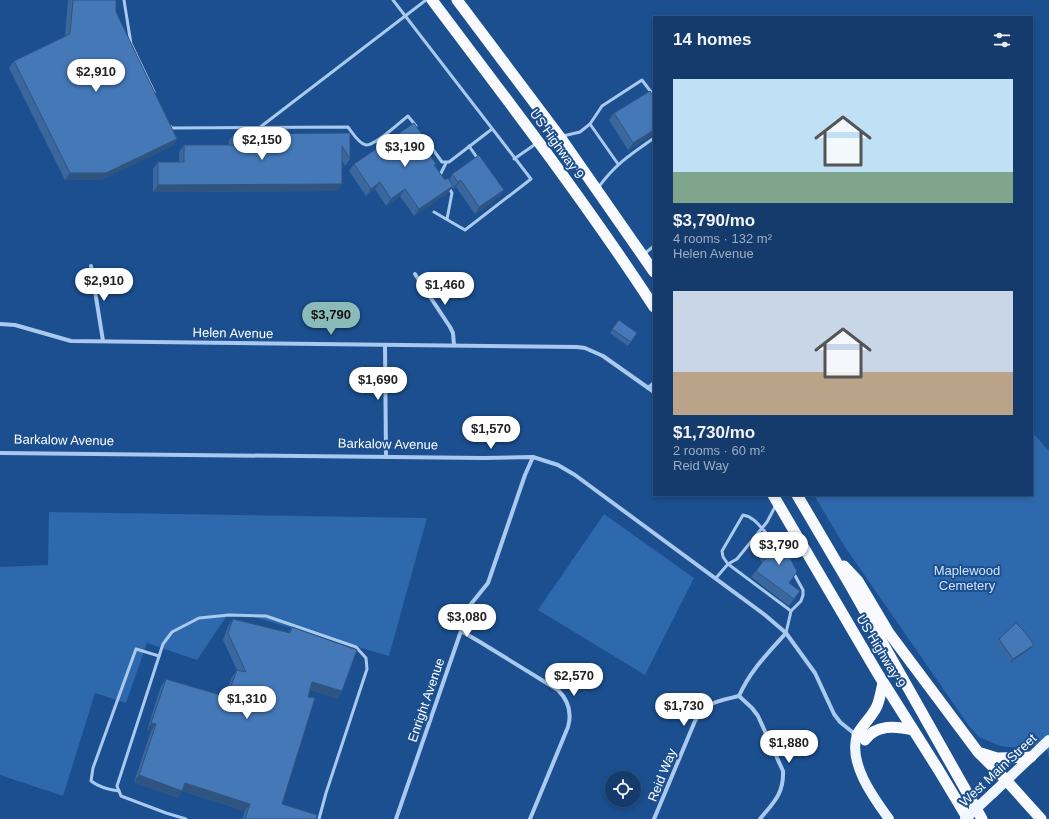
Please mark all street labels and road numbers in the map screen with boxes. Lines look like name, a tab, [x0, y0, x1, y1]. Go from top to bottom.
street label: US Highway 9	[527, 106, 587, 182]
street label: Helen Avenue	[193, 325, 273, 341]
street label: Barkalow Avenue	[14, 432, 114, 448]
street label: Barkalow Avenue	[338, 436, 438, 452]
street label: US Highway 9	[853, 612, 909, 690]
street label: Enright Avenue	[405, 656, 447, 744]
street label: West Main Street	[957, 730, 1040, 809]
street label: Reid Way	[645, 746, 680, 804]

